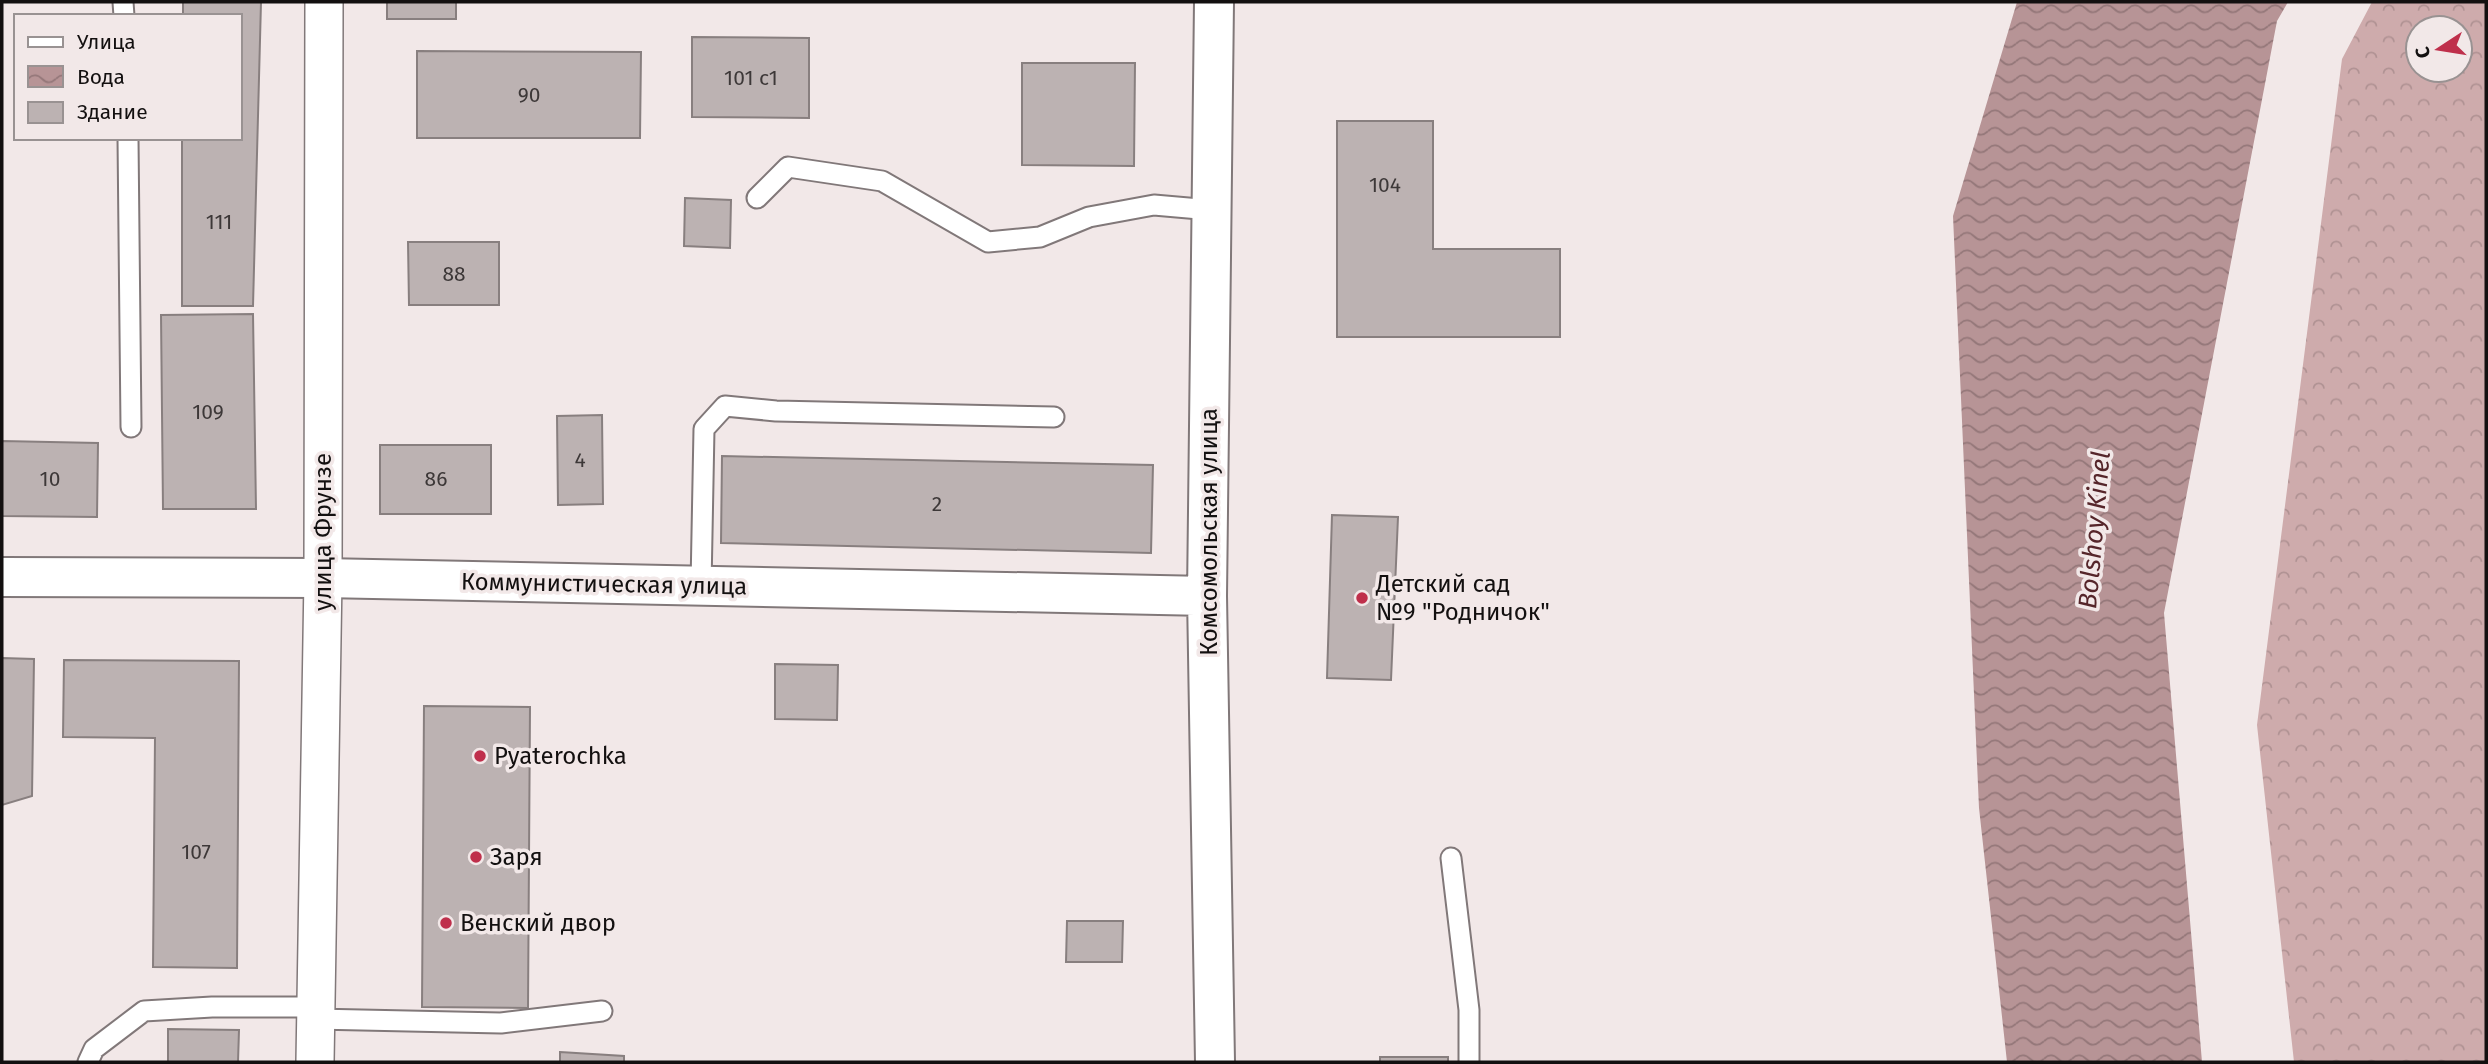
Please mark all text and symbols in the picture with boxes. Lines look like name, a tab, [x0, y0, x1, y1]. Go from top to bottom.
legend	[14, 14, 242, 140]
north arrow	[2404, 14, 2474, 84]
text: Улица	[77, 29, 136, 55]
text: С	[2410, 45, 2435, 60]
text: Вода	[77, 64, 125, 90]
house number: 101 с1	[724, 65, 778, 91]
house number: 90	[518, 82, 540, 108]
text: Здание	[77, 99, 148, 125]
house number: 104	[1369, 172, 1401, 198]
house number: 111	[206, 209, 232, 235]
house number: 88	[442, 261, 466, 287]
house number: 109	[192, 399, 224, 425]
street label: Комсомольская улица	[1195, 408, 1223, 656]
house number: 4	[574, 447, 586, 473]
water label: Bolshoy Kinel	[2072, 450, 2117, 610]
street label: улица Фрунзе	[309, 453, 337, 611]
house number: 10	[40, 466, 60, 492]
house number: 86	[425, 466, 447, 492]
house number: 2	[932, 491, 942, 517]
street label: Коммунистическая улица	[461, 568, 747, 600]
place label: Детский сад №9 "Родничок"	[1375, 570, 1550, 626]
marker: Детский сад №9 "Родничок"	[1354, 590, 1370, 606]
place label: Pyaterochka	[494, 742, 627, 770]
marker: Pyaterochka	[472, 748, 488, 764]
house number: 107	[181, 839, 211, 865]
place label: Заря	[490, 843, 543, 871]
marker: Заря	[468, 849, 484, 865]
place label: Венский двор	[460, 909, 616, 937]
marker: Венский двор	[438, 915, 454, 931]

